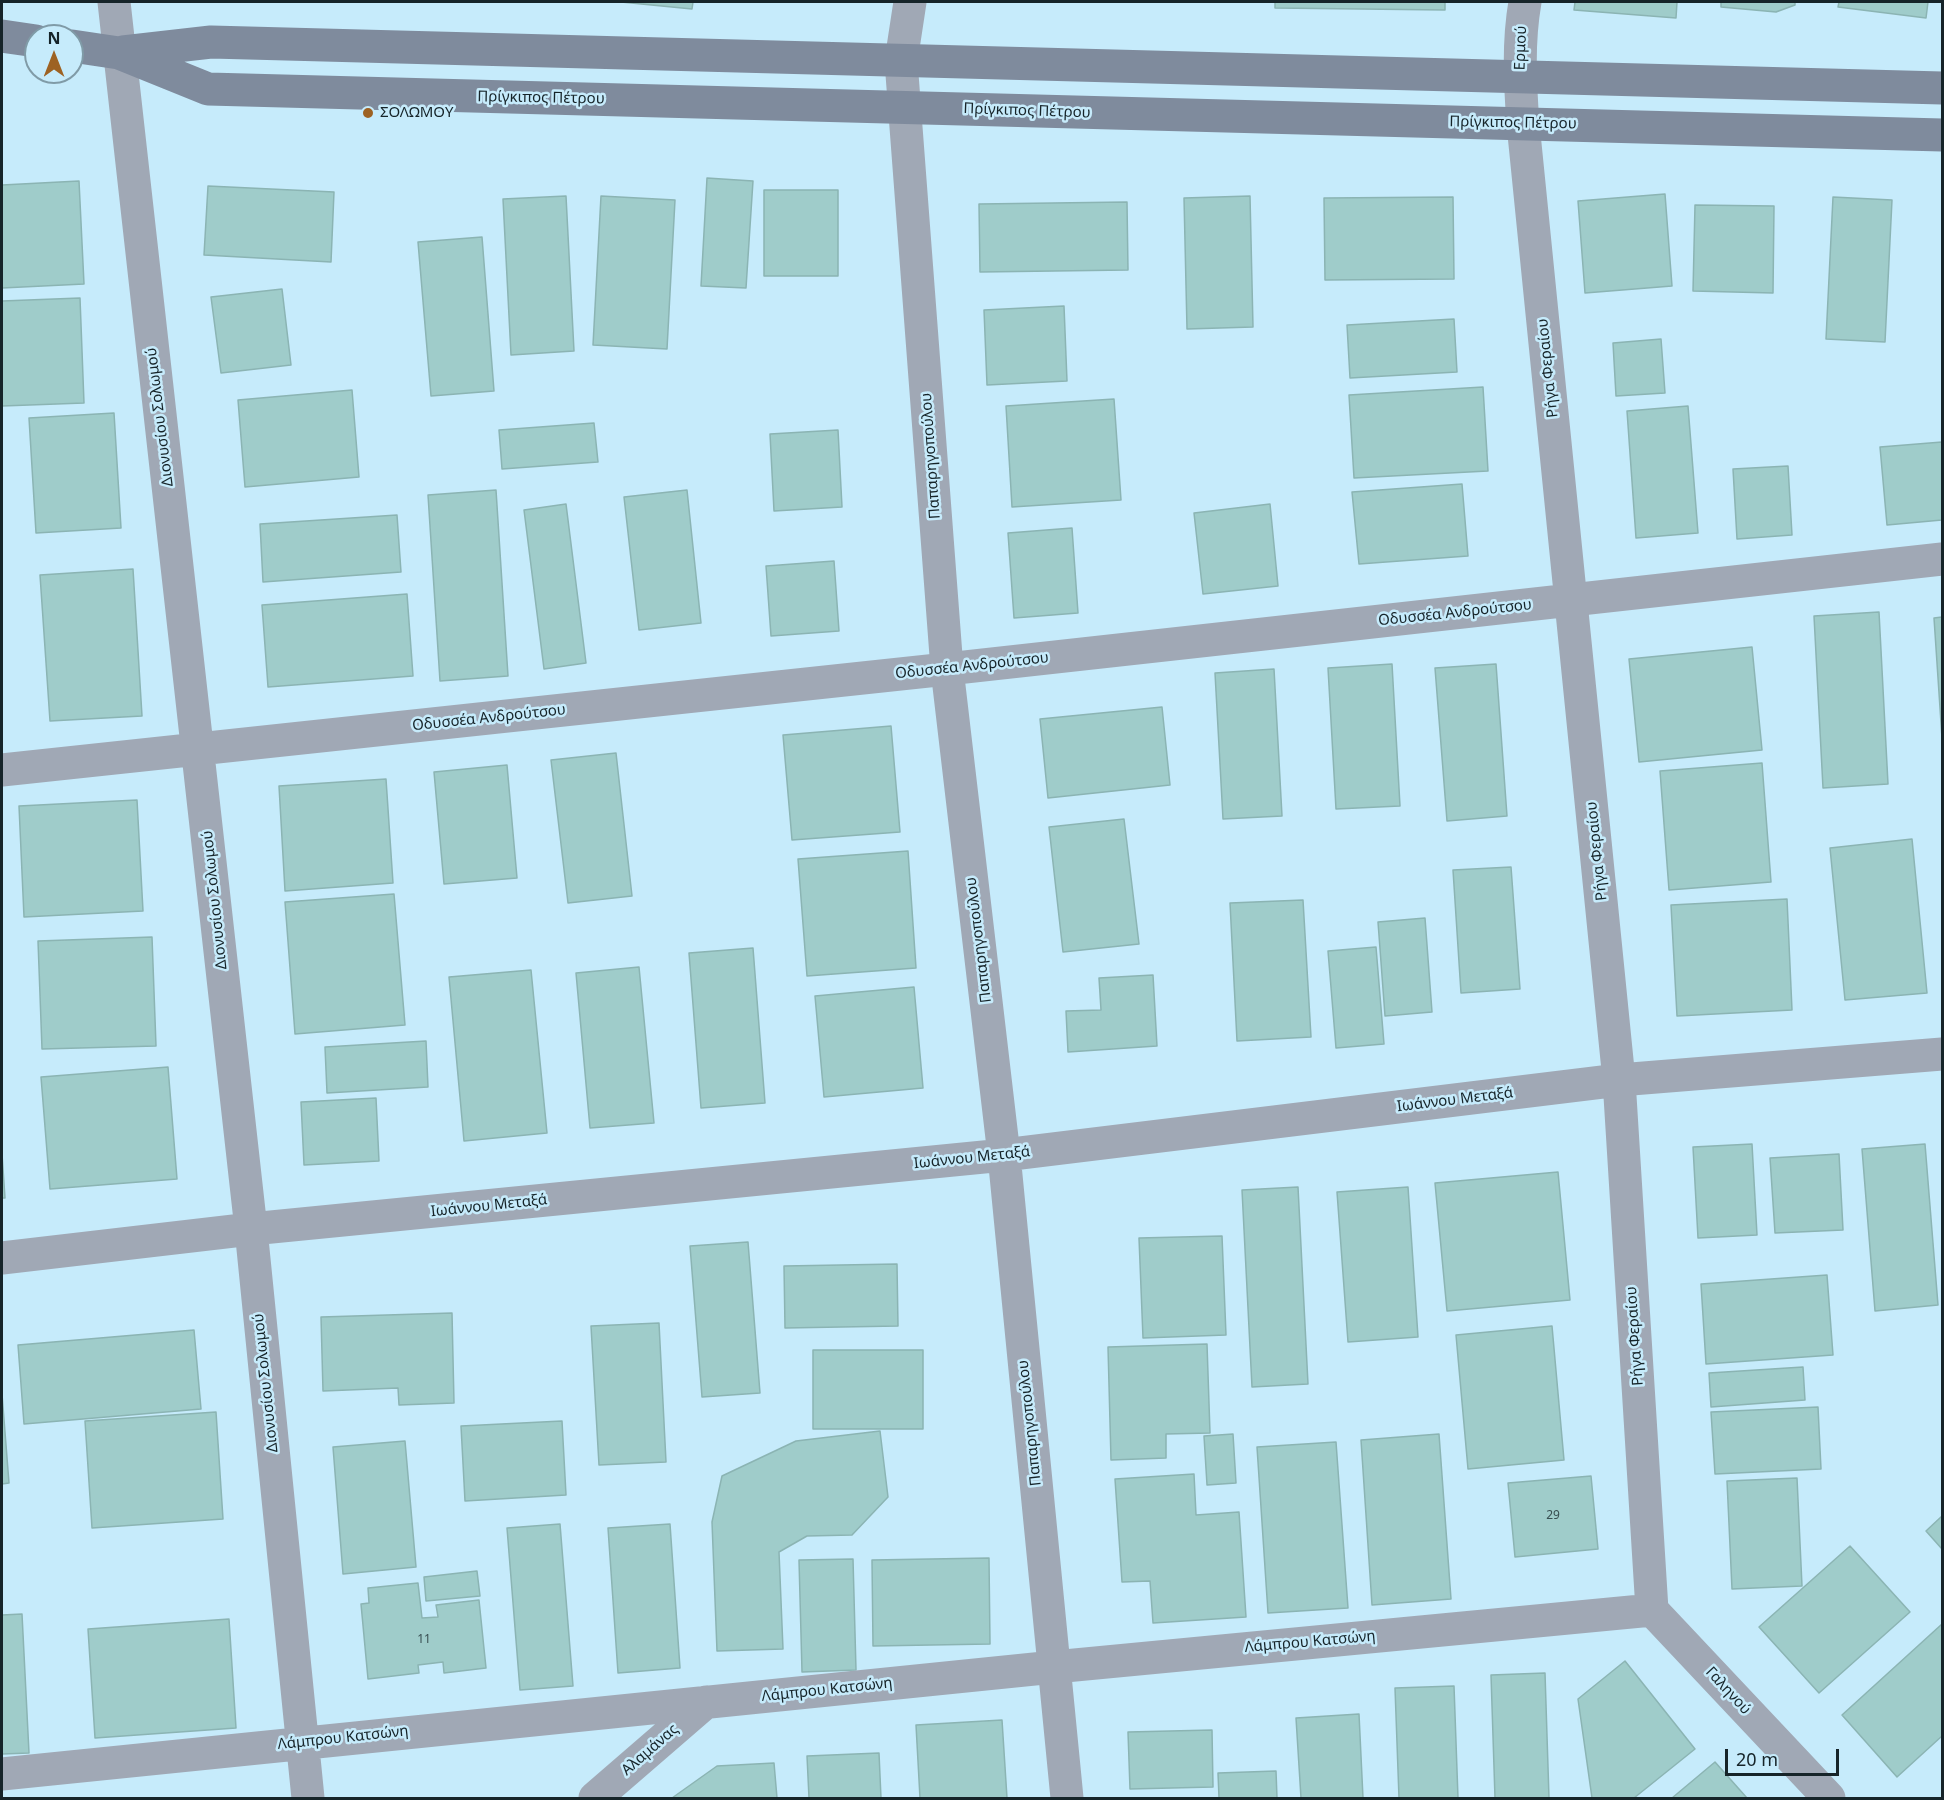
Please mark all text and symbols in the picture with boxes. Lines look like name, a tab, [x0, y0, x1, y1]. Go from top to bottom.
north arrow	[24, 24, 84, 84]
street label: Ερμού	[1511, 25, 1531, 71]
text: N	[47, 27, 61, 49]
street label: Πρίγκιπος Πέτρου	[477, 88, 605, 108]
street label: Πρίγκιπος Πέτρου	[963, 100, 1091, 122]
place label: ΣΟΛΩΜΟΥ	[380, 104, 453, 122]
marker: ΣΟΛΩΜΟΥ	[361, 106, 375, 120]
street label: Πρίγκιπος Πέτρου	[1449, 113, 1577, 133]
street label: Ρήγα Φεραίου	[1534, 317, 1562, 419]
street label: Διονυσίου Σολωμού	[143, 347, 177, 487]
street label: Παπαρηγοπούλου	[918, 392, 944, 520]
street label: Οδυσσέα Ανδρούτσου	[1377, 596, 1533, 630]
street label: Οδυσσέα Ανδρούτσου	[894, 649, 1050, 683]
street label: Οδυσσέα Ανδρούτσου	[411, 701, 567, 735]
street label: Ρήγα Φεραίου	[1583, 800, 1611, 902]
street label: Διονυσίου Σολωμού	[199, 830, 231, 970]
street label: Παπαρηγοπούλου	[962, 876, 996, 1004]
street label: Ιωάννου Μεταξά	[1396, 1084, 1514, 1116]
street label: Ιωάννου Μεταξά	[913, 1143, 1031, 1173]
street label: Ιωάννου Μεταξά	[430, 1191, 548, 1221]
street label: Ρήγα Φεραίου	[1623, 1286, 1647, 1386]
street label: Διονυσίου Σολωμού	[250, 1313, 282, 1453]
street label: Παπαρηγοπούλου	[1014, 1359, 1046, 1487]
house number: 29	[1546, 1509, 1560, 1523]
street label: Λάμπρου Κατσώνη	[1244, 1627, 1376, 1657]
house number: 11	[417, 1633, 431, 1647]
street label: Γαληνού	[1702, 1664, 1754, 1718]
street label: Λάμπρου Κατσώνη	[761, 1674, 893, 1706]
street label: Αλαμάνας	[618, 1721, 682, 1779]
street label: Λάμπρου Κατσώνη	[277, 1722, 409, 1754]
scale bar	[1728, 1737, 1842, 1775]
text: 20 m	[1736, 1747, 1778, 1771]

